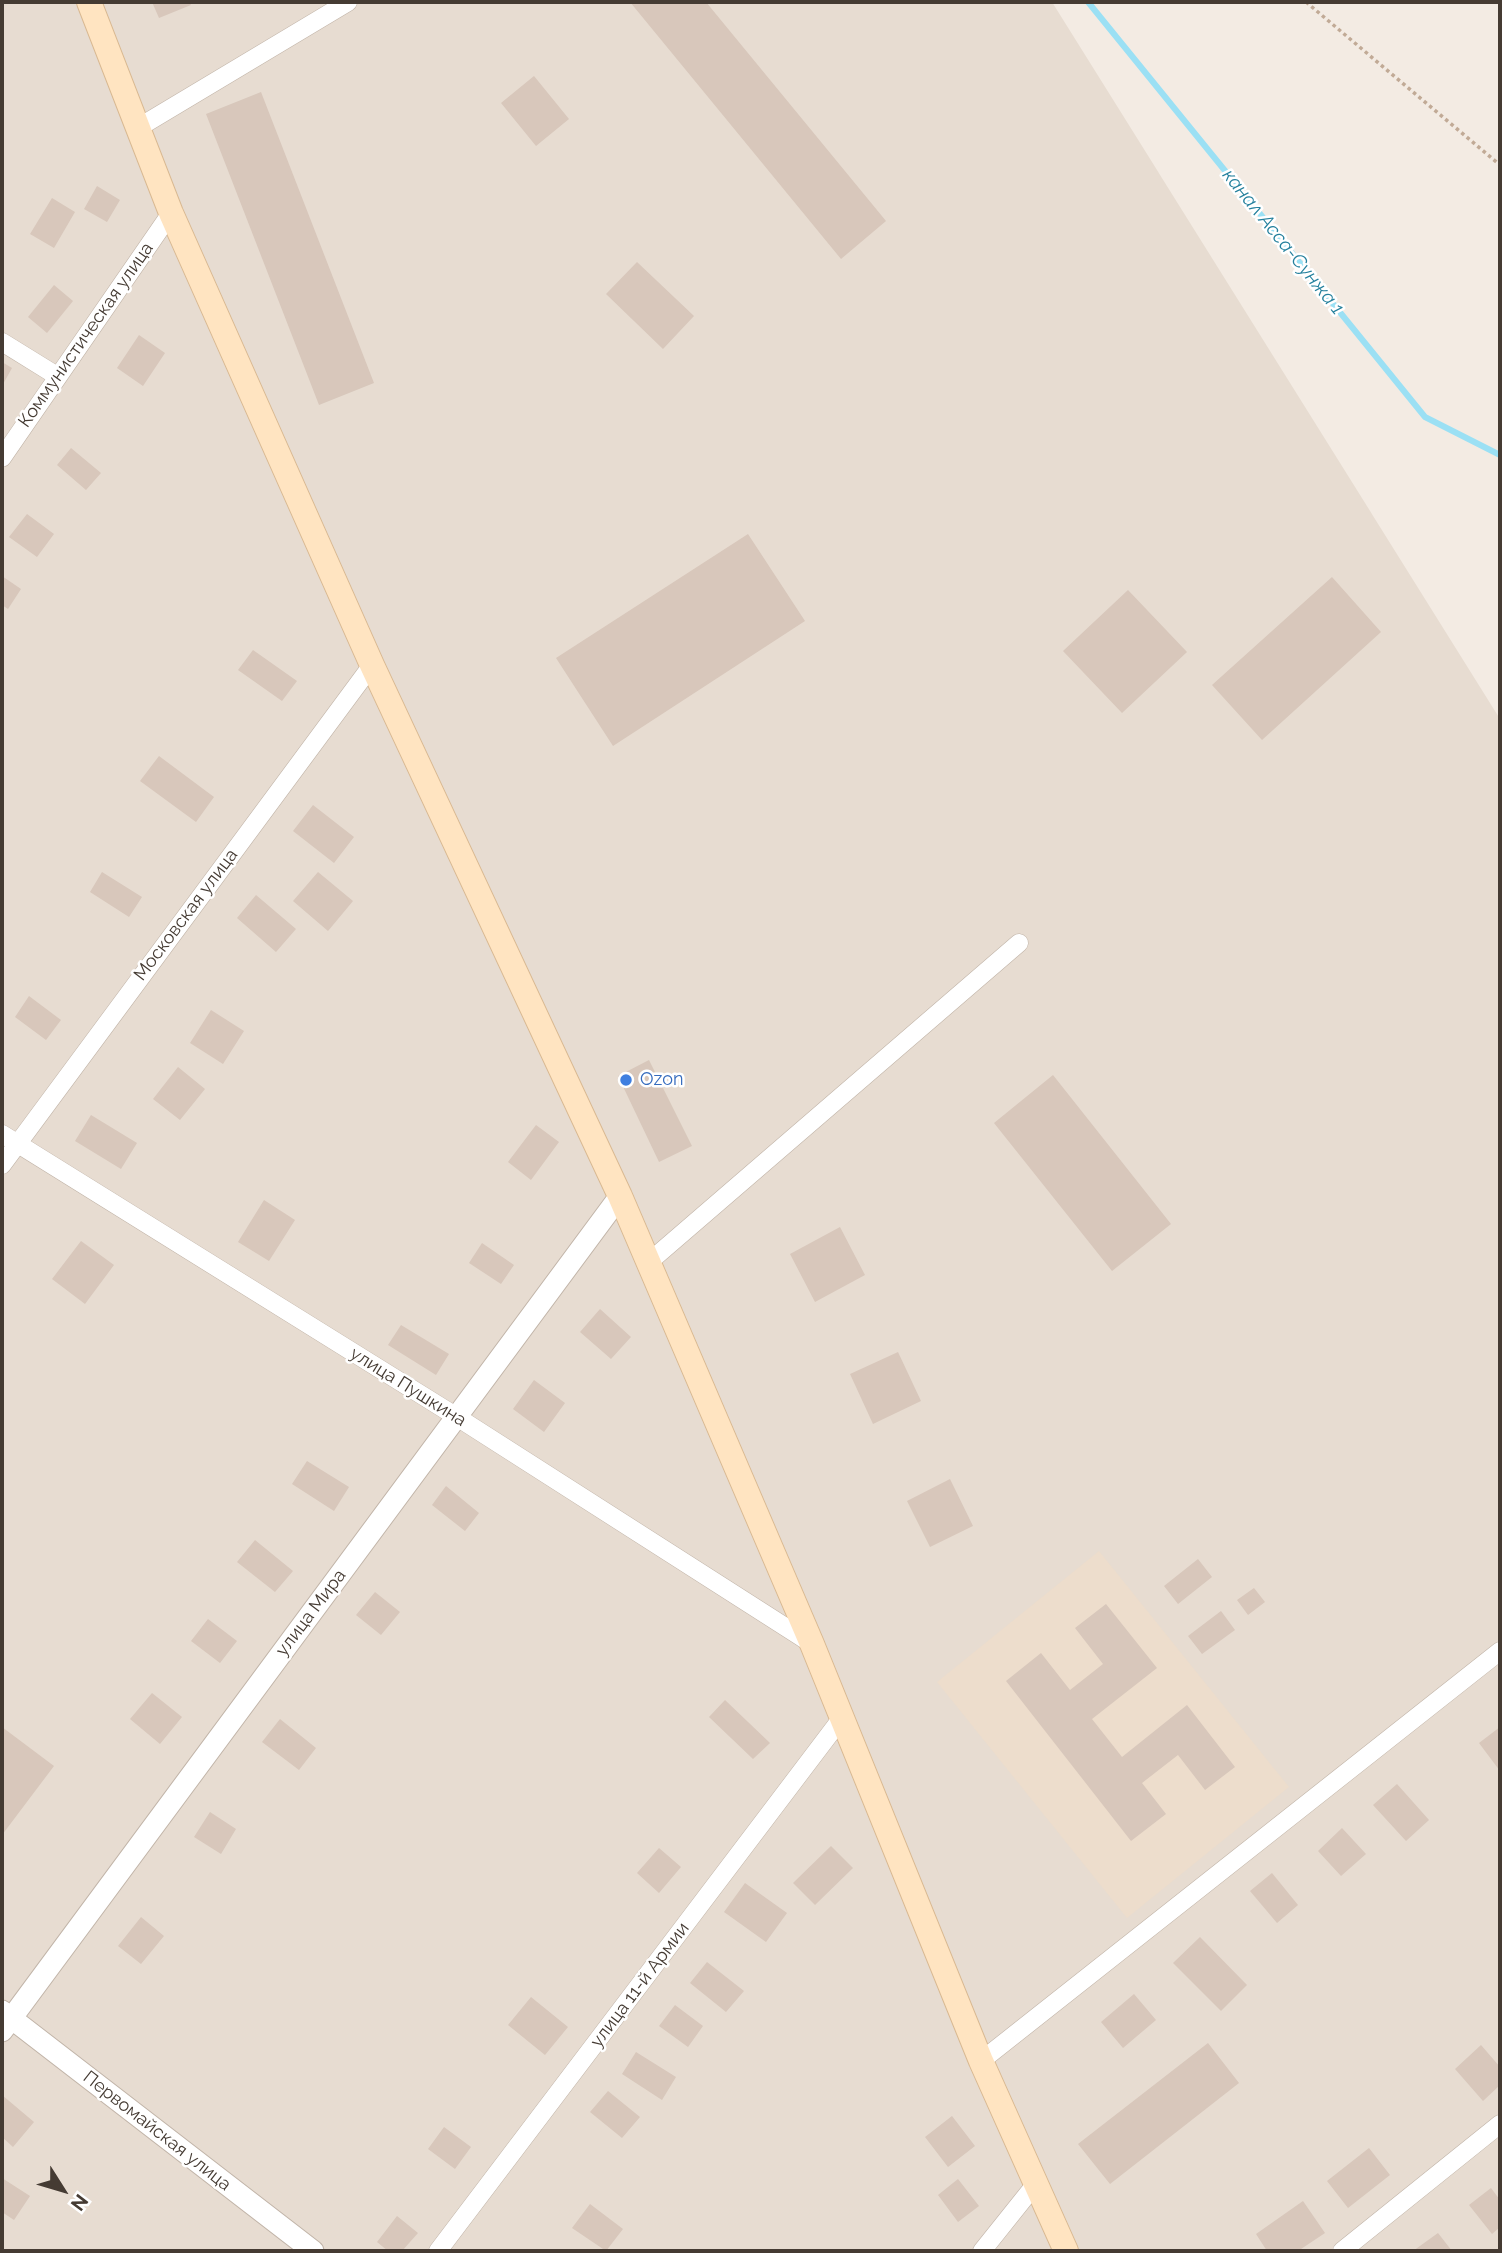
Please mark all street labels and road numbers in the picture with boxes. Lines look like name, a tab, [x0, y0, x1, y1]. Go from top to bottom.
street label: Коммунистическая улица	[14, 238, 158, 432]
street label: Московская улица	[129, 845, 243, 985]
street label: улица Пушкина	[346, 1343, 470, 1431]
street label: улица Мира	[271, 1565, 351, 1661]
street label: улица 11-й Армии	[586, 1918, 694, 2052]
street label: Первомайская улица	[79, 2067, 235, 2195]

